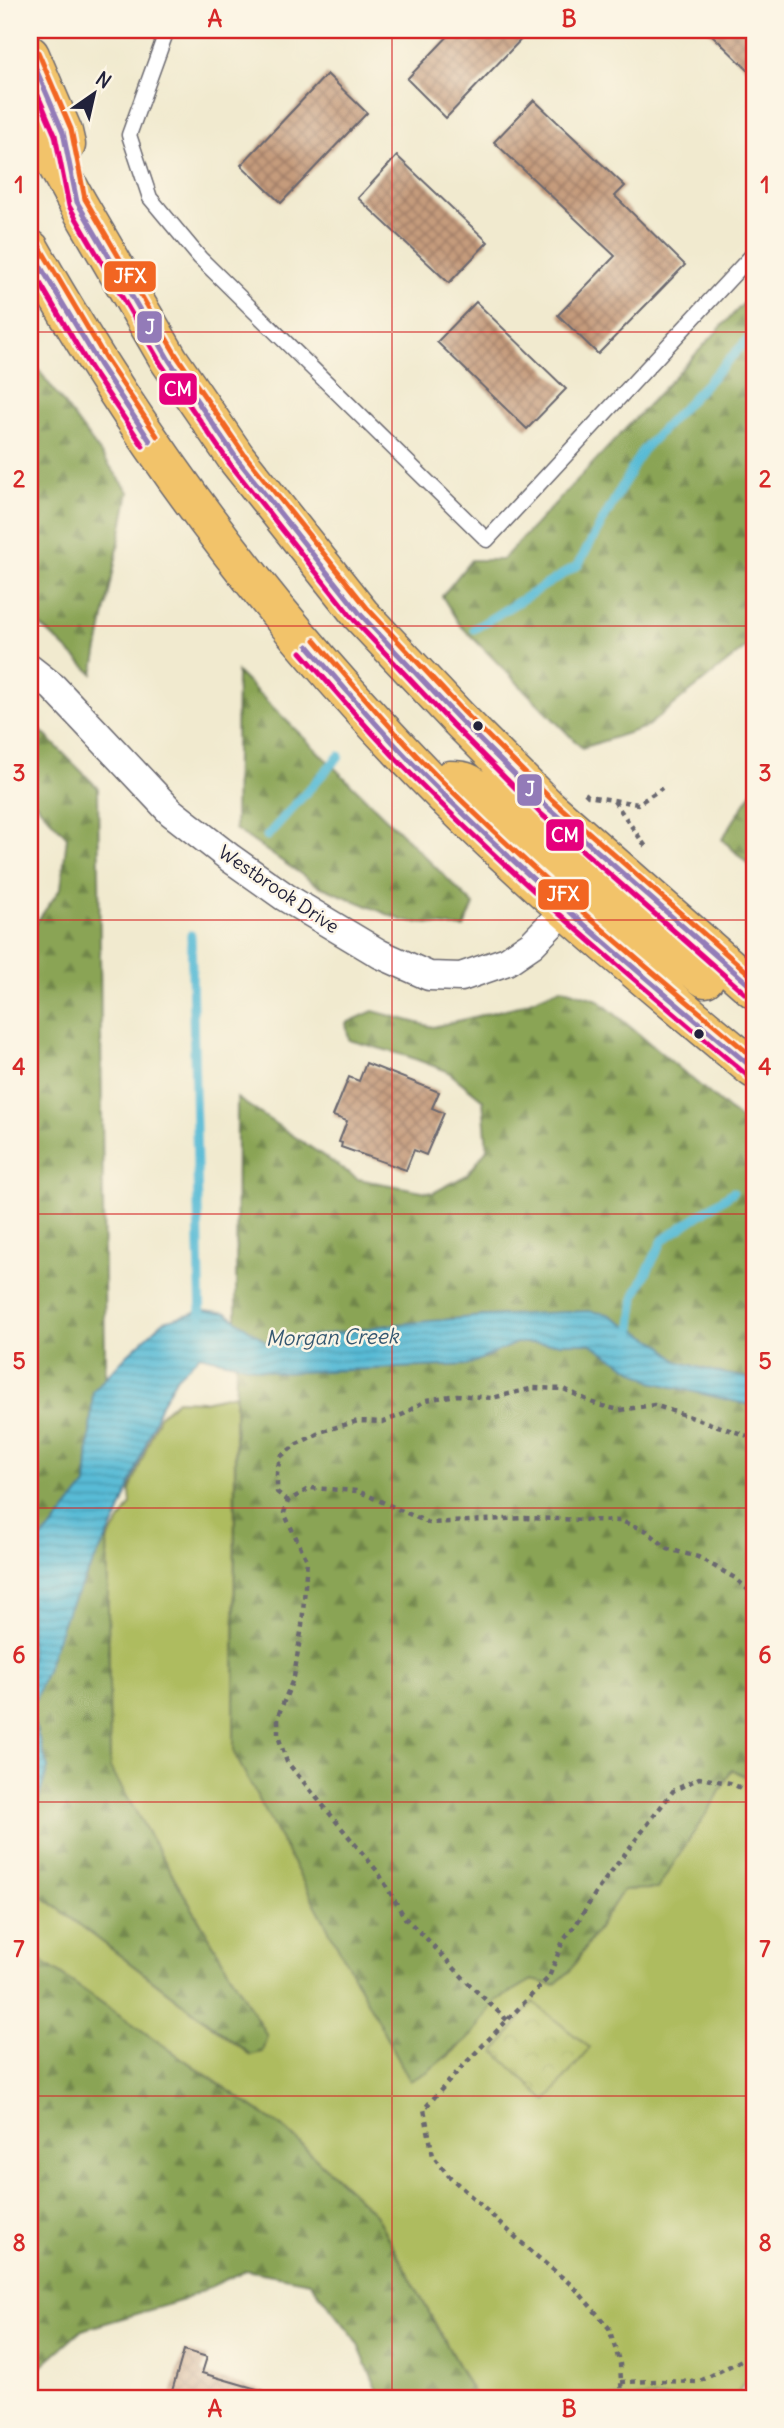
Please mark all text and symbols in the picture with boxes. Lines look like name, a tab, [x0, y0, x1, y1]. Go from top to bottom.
text: A	[208, 4, 223, 33]
text: B	[561, 4, 577, 33]
north arrow	[60, 60, 130, 130]
text: N	[91, 66, 116, 94]
text: 1	[14, 170, 24, 199]
text: 1	[760, 170, 770, 199]
line badge: JFX	[103, 260, 157, 293]
text: JFX	[114, 264, 146, 288]
line badge: J	[136, 310, 163, 344]
text: J	[145, 315, 155, 339]
line badge: CM	[158, 372, 198, 406]
text: CM	[164, 377, 192, 401]
text: 2	[13, 464, 26, 493]
text: 2	[759, 464, 772, 493]
unlabelled marker	[471, 719, 485, 733]
text: 3	[12, 758, 26, 787]
text: 3	[758, 758, 772, 787]
line badge: J	[516, 773, 543, 807]
text: J	[525, 777, 535, 801]
line badge: CM	[545, 818, 585, 852]
text: CM	[551, 823, 579, 847]
street label: Westbrook Drive	[214, 840, 344, 938]
line badge: JFX	[537, 878, 590, 911]
text: JFX	[547, 882, 579, 906]
unlabelled marker	[692, 1027, 706, 1041]
text: 4	[12, 1052, 26, 1081]
text: 4	[758, 1052, 772, 1081]
water label: Morgan Creek	[265, 1322, 400, 1352]
text: 5	[12, 1346, 26, 1375]
text: 5	[758, 1346, 772, 1375]
text: 6	[12, 1640, 26, 1669]
text: 6	[758, 1640, 772, 1669]
text: 7	[13, 1934, 25, 1963]
text: 7	[759, 1934, 771, 1963]
text: 8	[12, 2228, 26, 2257]
text: 8	[758, 2228, 772, 2257]
text: A	[208, 2394, 223, 2423]
text: B	[561, 2394, 577, 2423]

